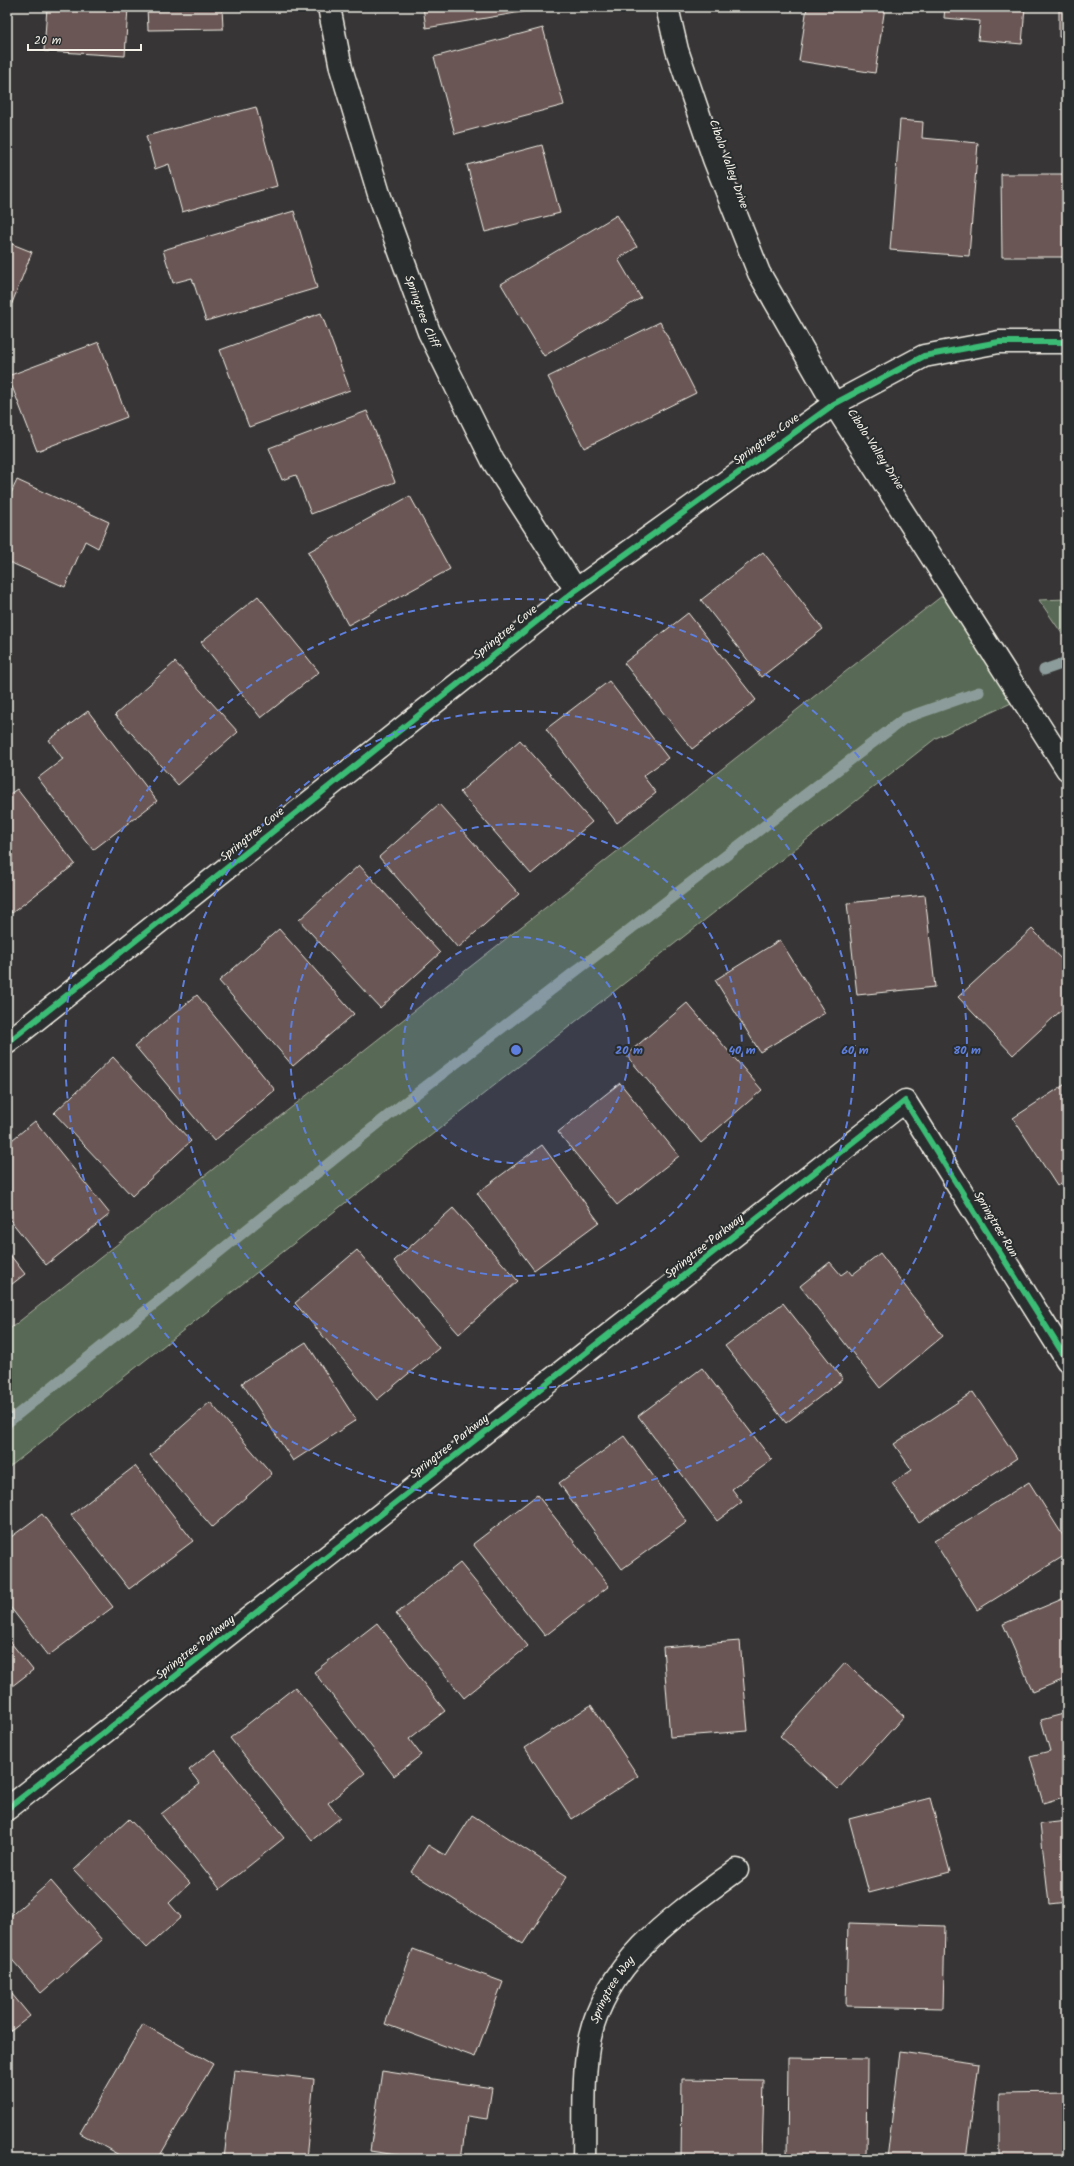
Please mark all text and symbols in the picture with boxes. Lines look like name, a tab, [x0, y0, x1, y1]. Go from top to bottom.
scale bar	[28, 26, 141, 52]
text: 20 m	[34, 31, 62, 50]
street label: Cibolo Valley Drive	[704, 117, 754, 212]
street label: Springtree Cliff	[399, 272, 445, 353]
street label: Cibolo Valley Drive	[842, 405, 909, 494]
street label: Springtree Cove	[729, 408, 804, 470]
street label: Springtree Cove	[469, 600, 542, 664]
street label: Springtree Cove	[216, 802, 289, 866]
text: 20 m	[615, 1041, 643, 1060]
text: 40 m	[728, 1041, 756, 1060]
text: 60 m	[841, 1041, 869, 1060]
text: 80 m	[953, 1041, 981, 1060]
centre of rings	[509, 1043, 523, 1057]
street label: Springtree Run	[968, 1187, 1023, 1261]
street label: Springtree Parkway	[660, 1209, 748, 1284]
street label: Springtree Parkway	[405, 1409, 493, 1484]
street label: Springtree Parkway	[151, 1610, 239, 1685]
street label: Springtree Way	[585, 1952, 640, 2026]

